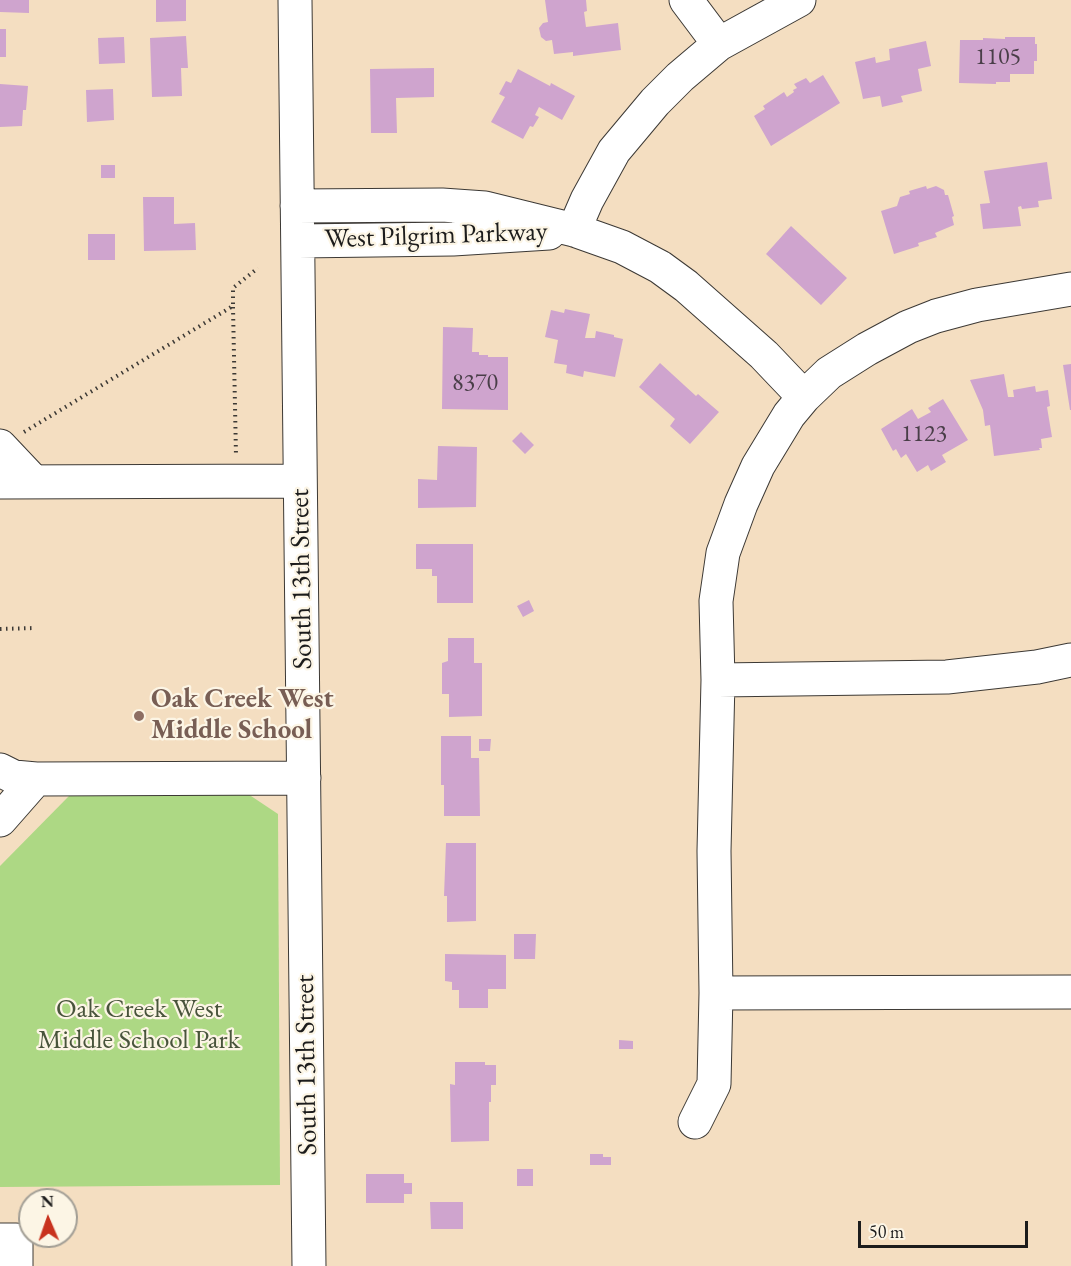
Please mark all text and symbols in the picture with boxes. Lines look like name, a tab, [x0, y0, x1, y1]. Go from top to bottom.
house number: 1105	[975, 43, 1021, 71]
street label: West Pilgrim Parkway	[324, 216, 548, 256]
house number: 8370	[452, 369, 498, 397]
house number: 1123	[901, 420, 947, 448]
street label: South 13th Street	[284, 488, 320, 670]
place label: Oak Creek West Middle School	[151, 684, 334, 747]
marker: Oak Creek West Middle School	[132, 709, 146, 723]
street label: South 13th Street	[289, 974, 325, 1156]
park label: Oak Creek West Middle School Park	[38, 994, 240, 1057]
north arrow	[18, 1188, 78, 1248]
text: N	[41, 1191, 54, 1212]
scale bar	[861, 1209, 1030, 1247]
text: 50 m	[869, 1220, 904, 1243]

